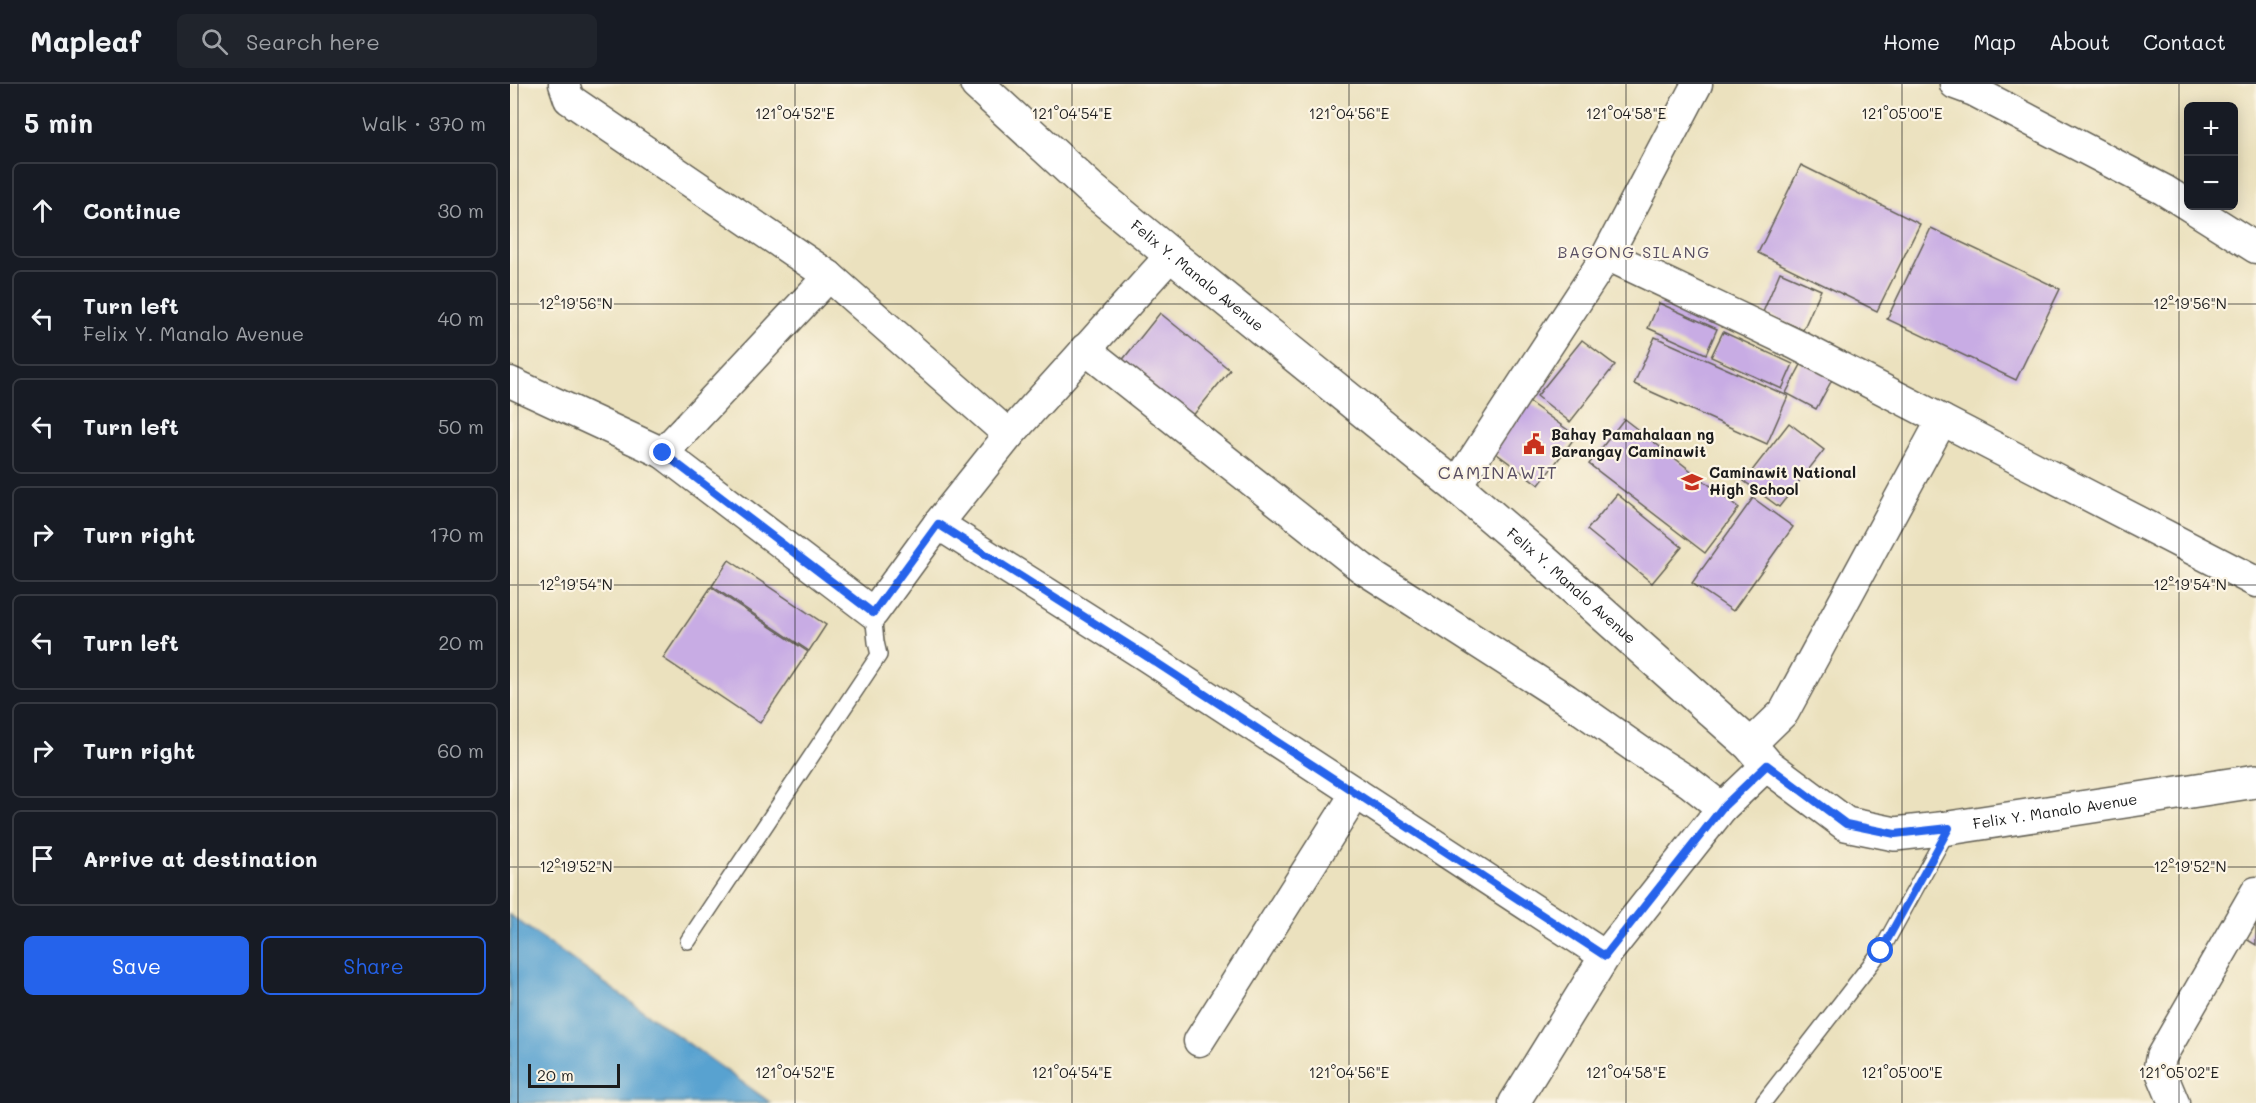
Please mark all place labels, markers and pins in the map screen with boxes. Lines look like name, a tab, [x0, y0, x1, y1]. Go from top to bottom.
place label: Bahay Pamahalaan ng Barangay Caminawit	[1551, 424, 1714, 461]
public building icon: Bahay Pamahalaan ng Barangay Caminawit	[1522, 432, 1546, 456]
place label: Caminawit National High School	[1709, 462, 1856, 499]
school or university icon: Caminawit National High School	[1680, 470, 1704, 494]

